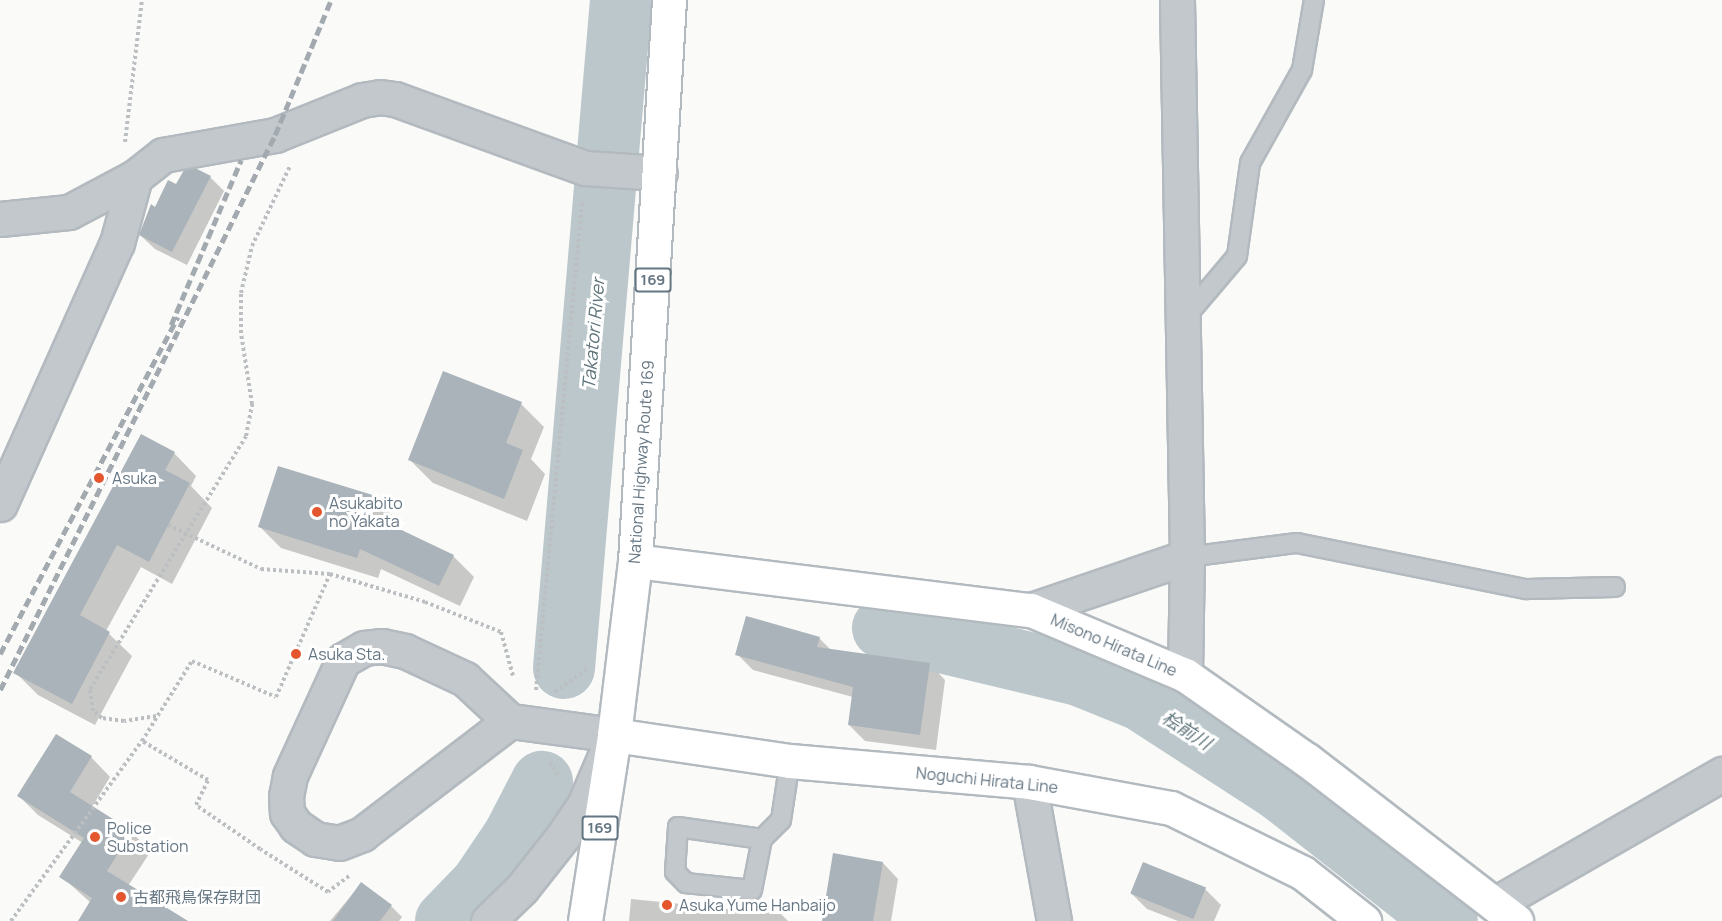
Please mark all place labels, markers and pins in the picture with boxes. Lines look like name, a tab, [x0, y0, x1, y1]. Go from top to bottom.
place label: Asuka	[112, 468, 157, 488]
marker: Asuka	[90, 469, 108, 487]
place label: Asukabito no Yakata	[329, 493, 403, 531]
marker: Asukabito no Yakata	[310, 505, 324, 519]
place label: Asuka Sta.	[308, 644, 385, 664]
marker: Asuka Sta.	[289, 647, 303, 661]
place label: Police Substation	[107, 818, 189, 856]
marker: Police Substation	[88, 830, 102, 844]
place label: 古都飛鳥保存財団	[133, 887, 261, 907]
marker: 古都飛鳥保存財団	[114, 890, 128, 904]
place label: Asuka Yume Hanbaijo	[679, 895, 836, 915]
marker: Asuka Yume Hanbaijo	[660, 898, 674, 912]

